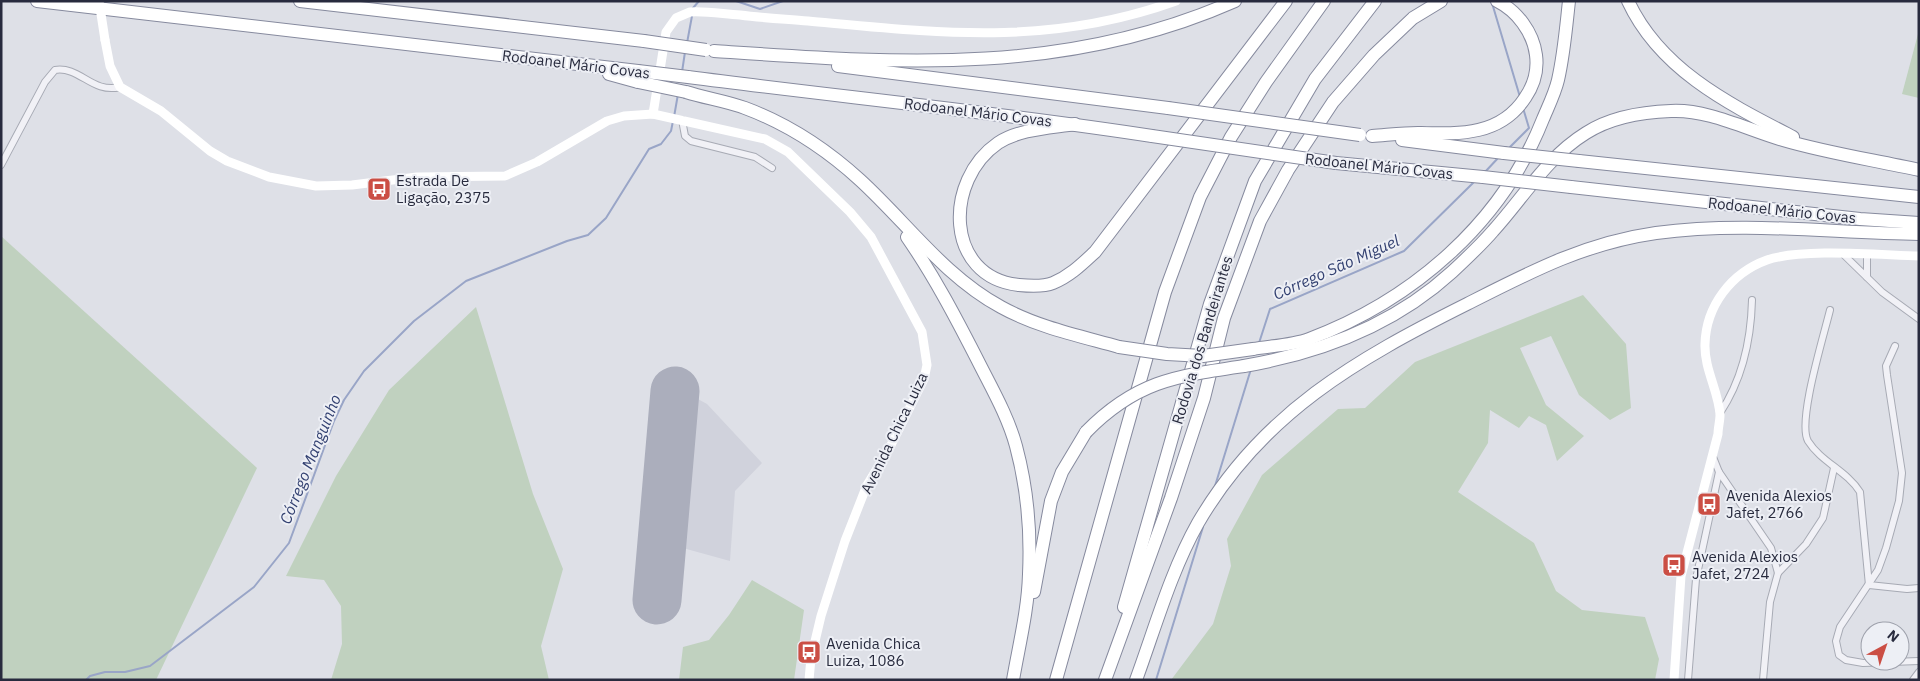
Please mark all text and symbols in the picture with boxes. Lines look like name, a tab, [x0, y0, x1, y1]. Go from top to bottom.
street label: Rodoanel Mário Covas	[501, 46, 651, 82]
street label: Rodoanel Mário Covas	[903, 94, 1053, 130]
street label: Rodoanel Mário Covas	[1304, 149, 1454, 183]
place label: Estrada De Ligação, 2375	[396, 171, 490, 207]
bus stop icon: Estrada De Ligação, 2375	[366, 176, 392, 202]
street label: Rodoanel Mário Covas	[1707, 193, 1857, 227]
water label: Córrego São Miguel	[1270, 230, 1403, 304]
street label: Rodovia dos Bandeirantes	[1167, 253, 1237, 427]
street label: Avenida Chica Luiza	[856, 369, 932, 497]
water label: Córrego Manguinho	[275, 391, 345, 527]
place label: Avenida Alexios Jafet, 2766	[1726, 486, 1832, 522]
bus stop icon: Avenida Alexios Jafet, 2766	[1696, 491, 1722, 517]
place label: Avenida Alexios Jafet, 2724	[1692, 547, 1798, 583]
bus stop icon: Avenida Alexios Jafet, 2724	[1661, 552, 1687, 578]
north arrow	[1860, 621, 1910, 671]
text: N	[1884, 626, 1903, 646]
place label: Avenida Chica Luiza, 1086	[826, 634, 920, 670]
bus stop icon: Avenida Chica Luiza, 1086	[796, 639, 822, 665]

